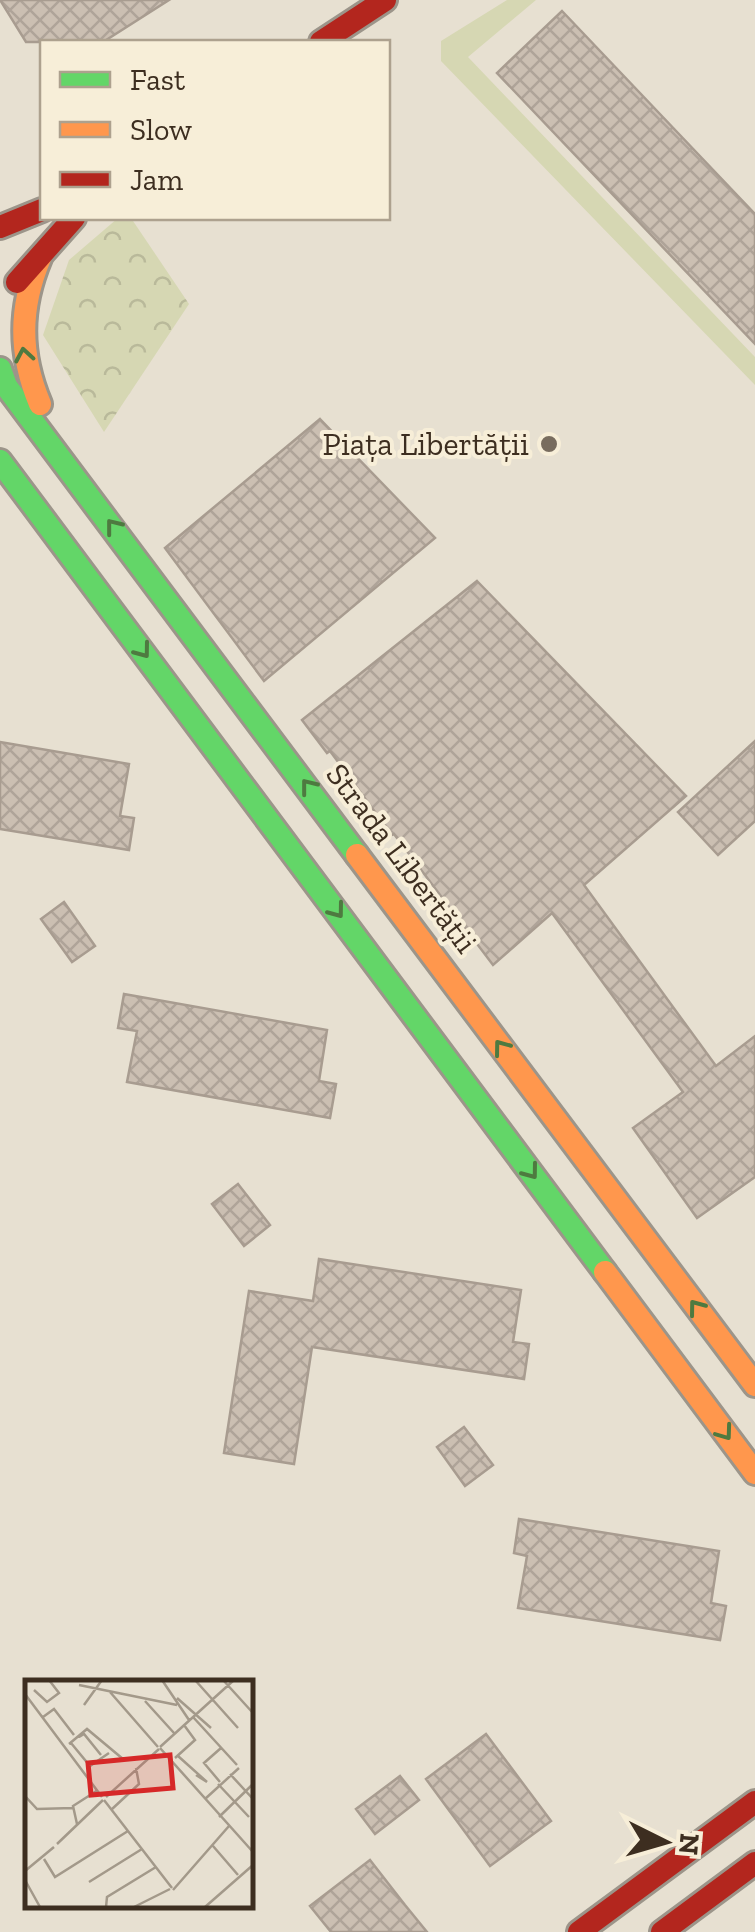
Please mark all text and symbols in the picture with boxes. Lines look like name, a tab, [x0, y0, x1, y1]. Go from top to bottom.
legend	[40, 40, 390, 220]
text: Fast	[130, 62, 185, 98]
text: Slow	[130, 112, 192, 148]
text: Jam	[130, 162, 183, 198]
one-way arrow	[14, 347, 35, 363]
place label: Piața Libertății	[323, 425, 529, 463]
marker: Piața Libertății	[538, 433, 560, 455]
one-way arrow	[107, 519, 125, 537]
one-way arrow	[130, 639, 149, 658]
street label: Strada Libertății	[318, 756, 486, 960]
one-way arrow	[302, 779, 320, 797]
one-way arrow	[325, 900, 342, 918]
one-way arrow	[496, 1040, 513, 1058]
one-way arrow	[520, 1161, 537, 1179]
one-way arrow	[691, 1300, 708, 1318]
one-way arrow	[713, 1421, 731, 1440]
inset map	[25, 1680, 252, 1907]
north arrow	[615, 1792, 715, 1892]
text: N	[672, 1832, 707, 1856]

